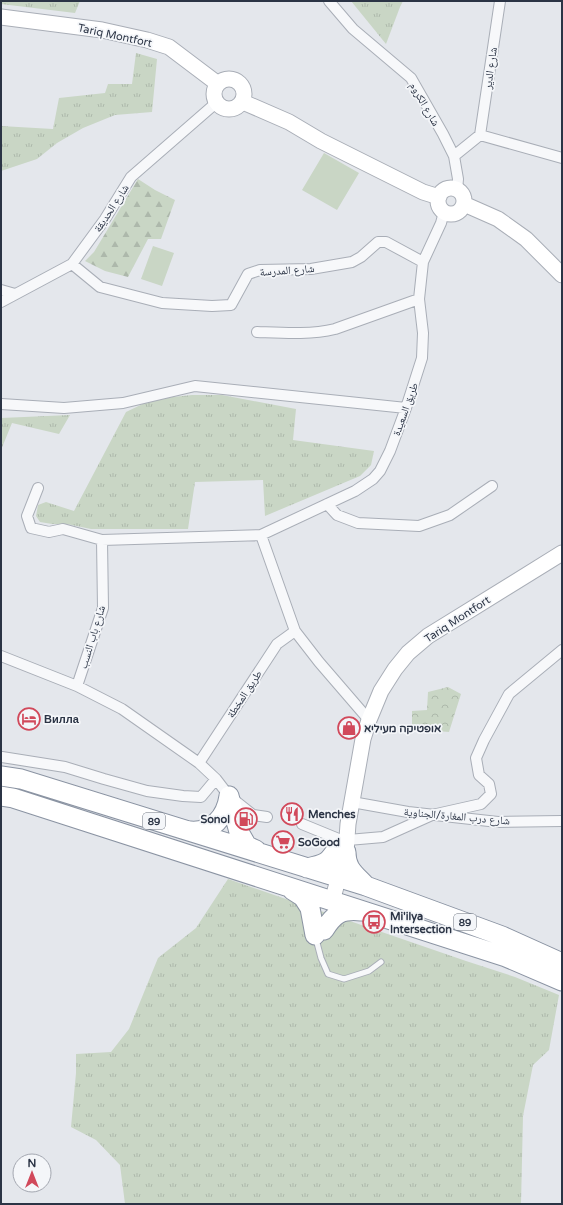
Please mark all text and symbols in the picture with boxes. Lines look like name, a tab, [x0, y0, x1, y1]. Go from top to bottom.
street label: Tariq Montfort	[77, 21, 153, 50]
street label: شارع الدير	[481, 46, 500, 91]
street label: شارع الكروم	[407, 80, 442, 129]
street label: شارع الحديقة	[91, 182, 132, 235]
street label: شارع المدرسة	[259, 262, 315, 279]
street label: طريق السعيدة	[390, 381, 421, 438]
street label: Tariq Montfort	[422, 593, 493, 645]
street label: شارع باب النسب	[77, 604, 108, 670]
street label: طريق المخطة	[224, 668, 265, 721]
hotel icon: Вилла	[16, 706, 42, 732]
place label: Вилла	[44, 713, 80, 726]
shop icon: אופטיקה מעיליא	[336, 715, 362, 741]
place label: אופטיקה מעיליא	[364, 722, 441, 735]
restaurant icon: Menches	[279, 801, 305, 827]
street label: شارع درب المغارة/الجناوية	[403, 805, 511, 828]
fuel station icon: Sonol	[233, 806, 259, 832]
place label: Menches	[308, 808, 356, 821]
road number: 89	[143, 813, 165, 829]
place label: Sonol	[200, 813, 230, 826]
supermarket icon: SoGood	[270, 829, 296, 855]
place label: SoGood	[298, 836, 340, 849]
bus stop icon: Mi'ilya Intersection	[361, 909, 387, 935]
place label: Mi'ilya Intersection	[390, 910, 452, 936]
road number: 89	[454, 914, 476, 930]
north arrow	[12, 1153, 52, 1193]
text: N	[28, 1157, 36, 1170]

